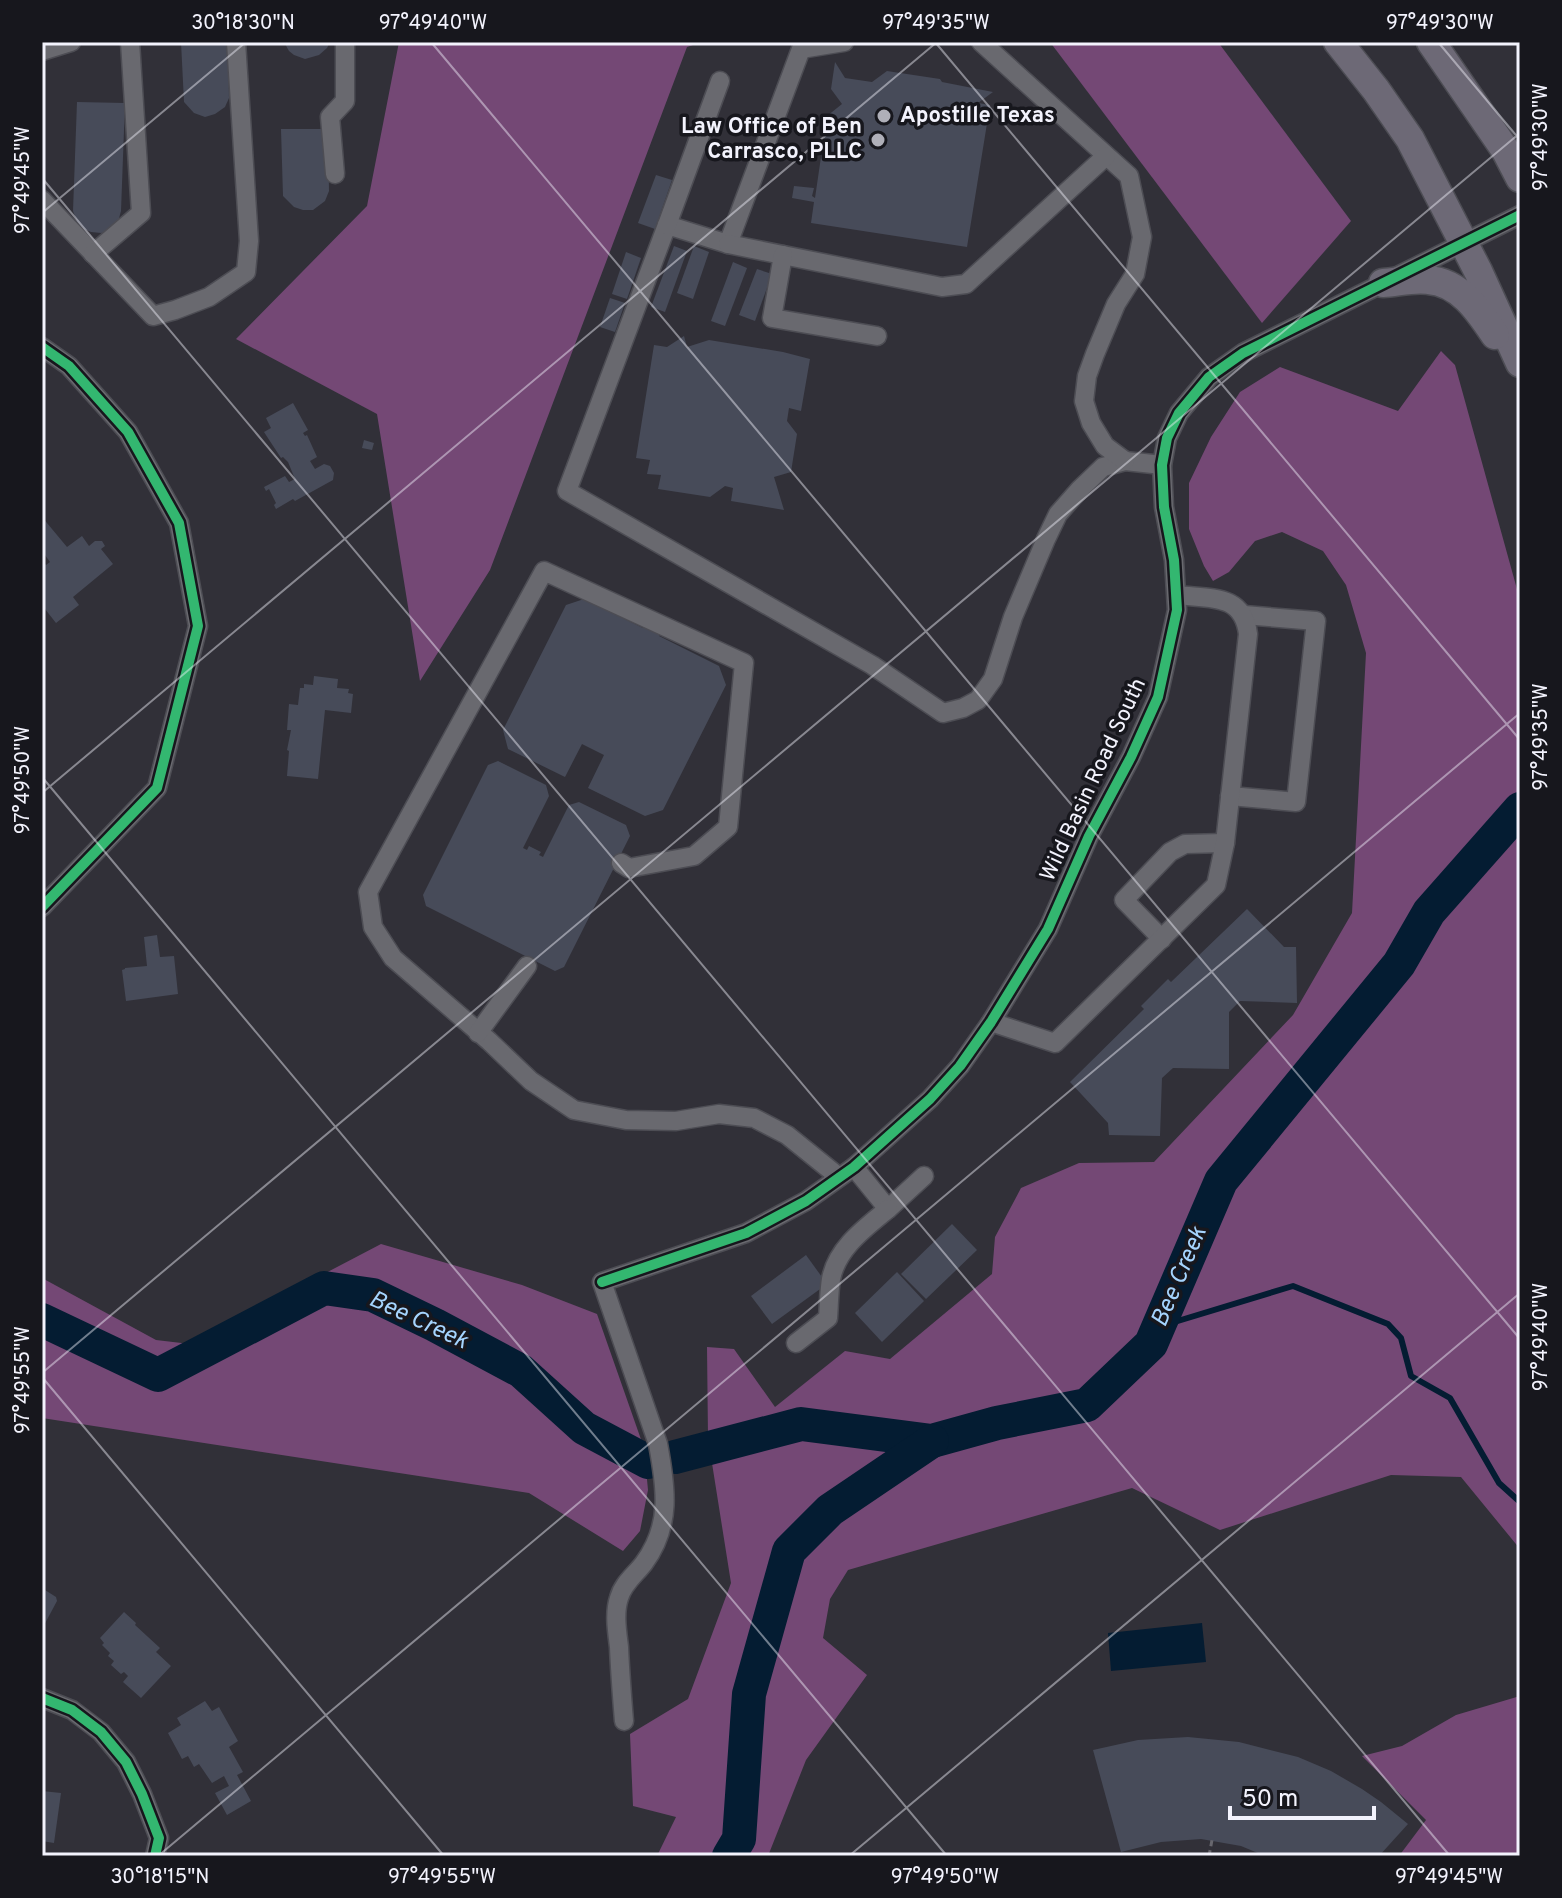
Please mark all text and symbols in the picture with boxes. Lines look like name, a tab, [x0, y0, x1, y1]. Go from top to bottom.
text: 30°18'30"N	[191, 11, 295, 37]
text: 97°49'40"W	[379, 11, 487, 37]
text: 97°49'35"W	[882, 11, 990, 37]
text: 97°49'30"W	[1386, 11, 1494, 37]
text: 97°49'30"W	[1529, 83, 1555, 191]
place label: Apostille Texas	[900, 103, 1055, 130]
marker: Apostille Texas	[875, 107, 893, 125]
place label: Law Office of Ben Carrasco, PLLC	[681, 114, 862, 166]
text: 97°49'45"W	[11, 126, 37, 234]
marker: Law Office of Ben Carrasco, PLLC	[869, 131, 887, 149]
street label: Wild Basin Road South	[1035, 674, 1153, 886]
text: 97°49'35"W	[1529, 683, 1555, 791]
text: 97°49'50"W	[11, 726, 37, 834]
water label: Bee Creek	[1145, 1222, 1215, 1332]
text: 97°49'40"W	[1529, 1283, 1555, 1391]
water label: Bee Creek	[364, 1285, 473, 1357]
text: 97°49'55"W	[11, 1326, 37, 1434]
scale bar	[1230, 1770, 1374, 1820]
text: 50 m	[1242, 1785, 1298, 1815]
text: 30°18'15"N	[111, 1865, 209, 1891]
text: 97°49'55"W	[388, 1865, 496, 1891]
text: 97°49'50"W	[891, 1865, 999, 1891]
text: 97°49'45"W	[1395, 1865, 1503, 1891]

